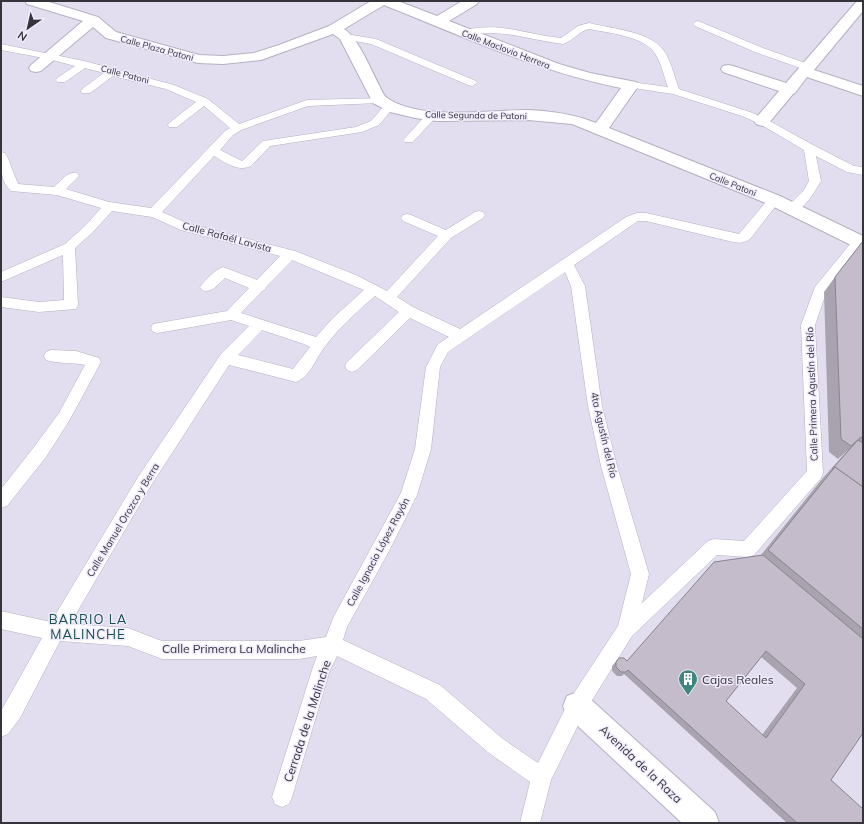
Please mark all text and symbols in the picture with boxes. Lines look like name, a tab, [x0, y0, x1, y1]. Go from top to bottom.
north arrow	[8, 8, 48, 48]
street label: Calle Maclovio Herrera	[460, 27, 552, 71]
text: N	[15, 28, 30, 44]
street label: Calle Plaza Patoni	[119, 33, 195, 63]
street label: Calle Patoni	[100, 62, 150, 86]
street label: Calle Segunda de Patoni	[425, 109, 527, 121]
street label: Calle Patoni	[708, 170, 758, 198]
street label: Calle Rafaél Lavista	[181, 219, 273, 255]
street label: Calle Primera Agustín del Río	[803, 326, 821, 461]
street label: 4ta Agustín del Río	[588, 391, 620, 480]
street label: Calle Manuel Orozco y Berra	[84, 461, 162, 579]
street label: Calle Ignacio López Rayón	[344, 495, 412, 609]
district label: BARRIO LA MALINCHE	[49, 611, 127, 642]
street label: Calle Primera La Malinche	[162, 641, 306, 656]
street label: Cerrada de la Malinche	[280, 658, 334, 784]
building icon: Cajas Reales	[677, 668, 699, 696]
place label: Cajas Reales	[702, 672, 774, 687]
street label: Avenida de la Raza	[597, 722, 685, 806]

